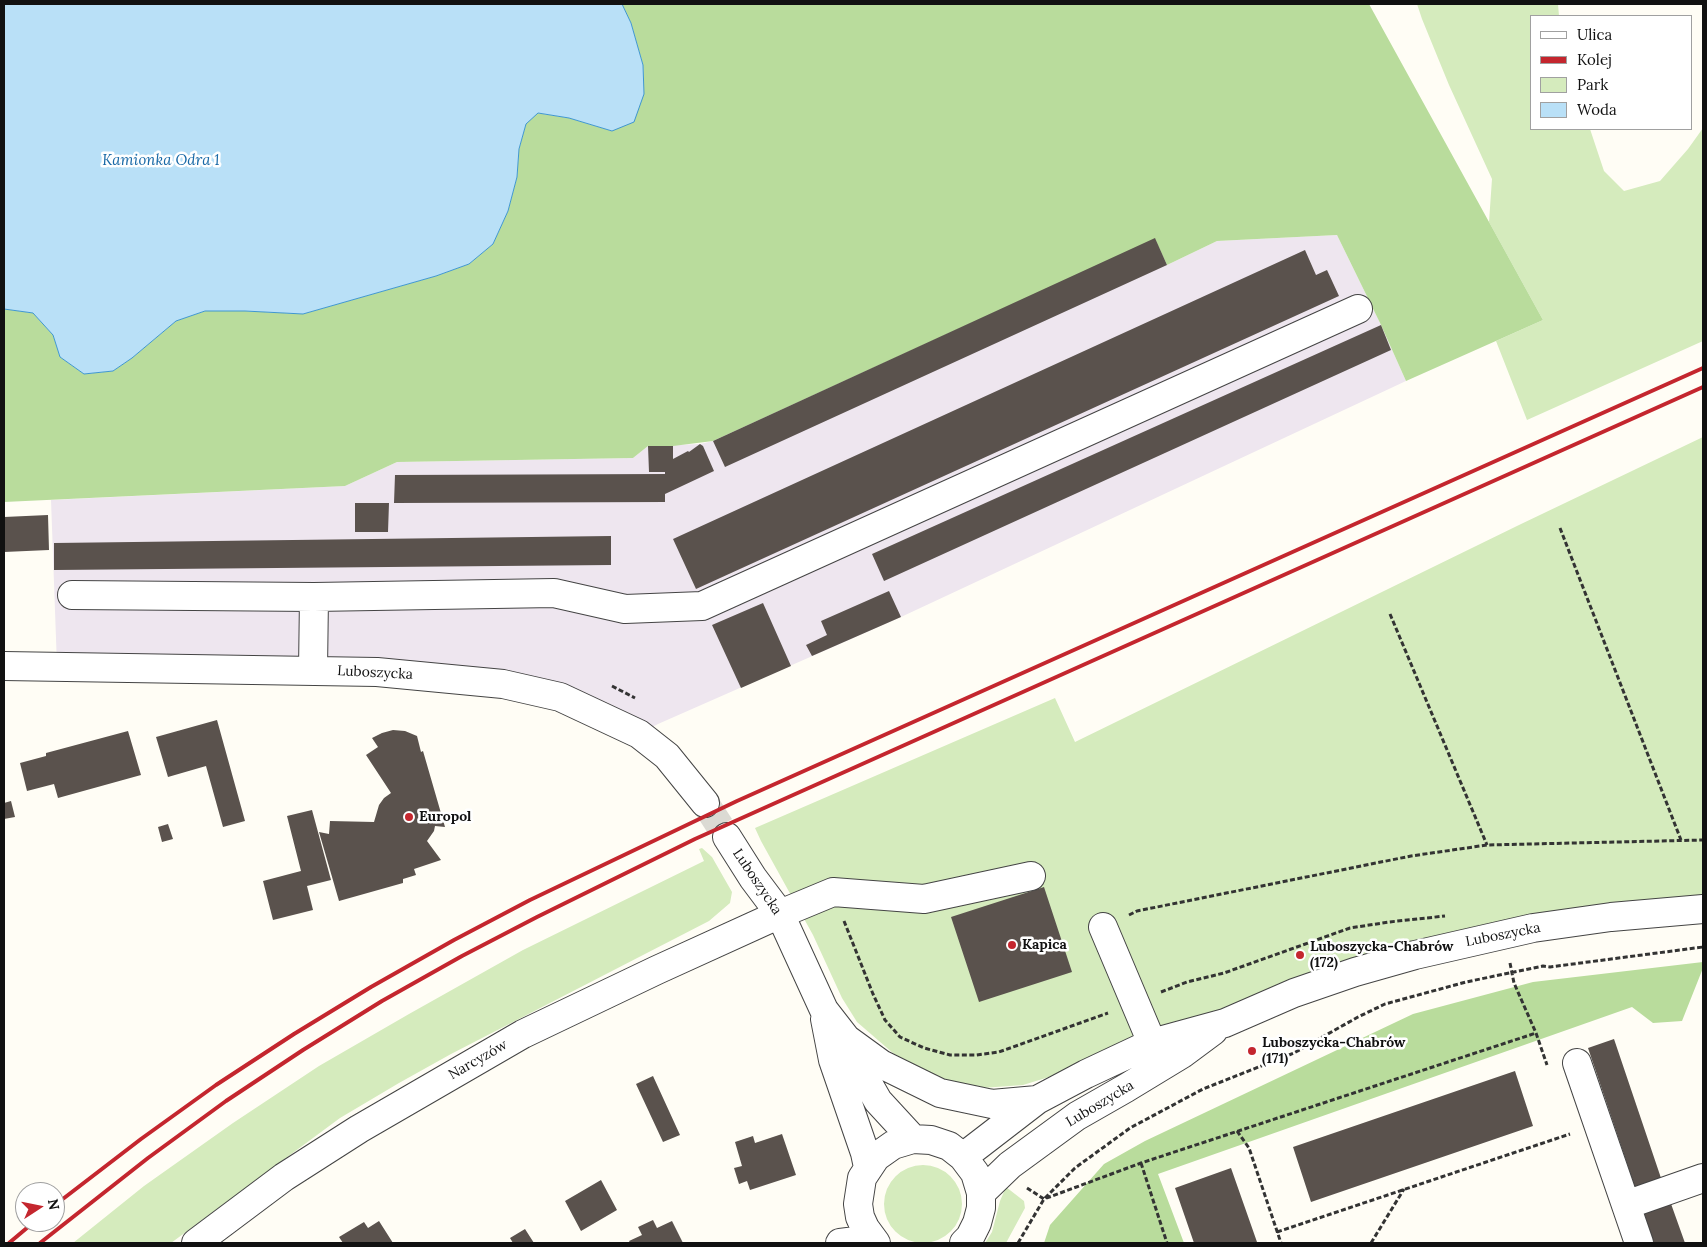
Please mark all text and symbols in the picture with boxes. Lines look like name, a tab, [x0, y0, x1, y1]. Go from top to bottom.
legend	[1530, 15, 1692, 130]
text: Ulica	[1577, 25, 1612, 44]
text: Kolej	[1577, 50, 1612, 69]
text: Park	[1577, 75, 1608, 94]
text: Woda	[1577, 100, 1617, 119]
water label: Kamionka Odra 1	[102, 152, 220, 170]
street label: Luboszycka	[337, 663, 413, 683]
place label: Europol	[419, 809, 471, 825]
marker: Europol	[403, 811, 415, 823]
street label: Luboszycka	[729, 846, 785, 918]
street label: Luboszycka	[1464, 920, 1542, 950]
place label: Kapica	[1022, 937, 1067, 953]
marker: Kapica	[1006, 939, 1018, 951]
place label: Luboszycka-Chabrów (172)	[1310, 939, 1453, 972]
marker: Luboszycka-Chabrów (172)	[1294, 949, 1306, 961]
place label: Luboszycka-Chabrów (171)	[1262, 1035, 1405, 1068]
street label: Narcyzów	[446, 1037, 510, 1083]
marker: Luboszycka-Chabrów (171)	[1246, 1045, 1258, 1057]
street label: Luboszycka	[1063, 1077, 1137, 1131]
north arrow	[15, 1182, 65, 1232]
text: N	[44, 1197, 64, 1211]

